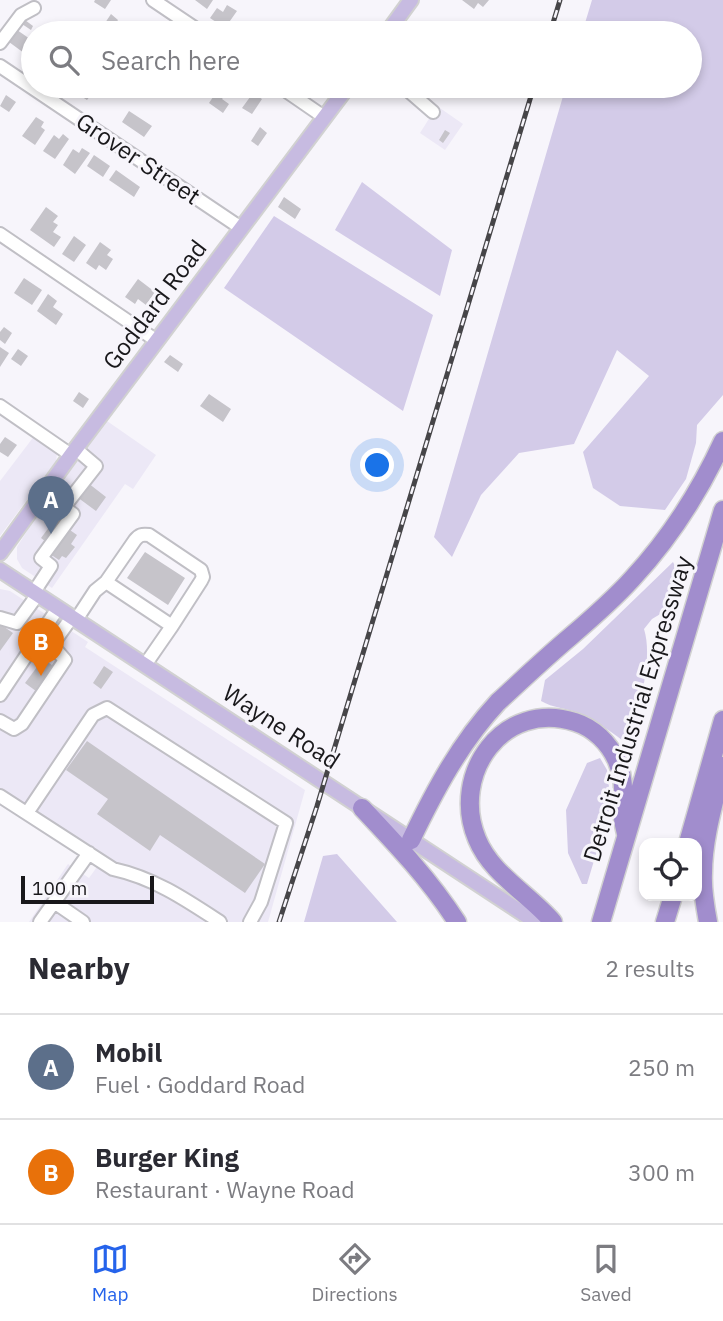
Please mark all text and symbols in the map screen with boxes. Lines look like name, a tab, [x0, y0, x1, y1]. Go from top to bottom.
search box	[21, 21, 702, 98]
icon: search	[45, 41, 83, 79]
text: Search here	[101, 43, 240, 77]
street label: Grover Street	[70, 105, 207, 212]
street label: Goddard Road	[95, 233, 213, 376]
your location	[360, 448, 394, 482]
pin: A	[28, 476, 74, 534]
street label: Detroit Industrial Expressway	[575, 552, 699, 866]
pin: B	[18, 618, 64, 676]
street label: Wayne Road	[217, 676, 346, 776]
map controls	[639, 838, 702, 901]
button: locate	[639, 838, 702, 901]
scale bar	[21, 873, 154, 905]
text: 100 m	[32, 876, 87, 900]
text: Nearby	[28, 948, 130, 987]
text: 2 results	[605, 953, 695, 983]
text: Mobil	[95, 1035, 162, 1069]
text: A	[43, 1052, 59, 1082]
text: 250 m	[628, 1052, 695, 1082]
text: Fuel · Goddard Road	[95, 1069, 305, 1099]
text: Burger King	[95, 1140, 239, 1174]
text: B	[43, 1157, 59, 1187]
text: 300 m	[628, 1157, 695, 1187]
text: Restaurant · Wayne Road	[95, 1174, 355, 1204]
tab: Map	[91, 1240, 129, 1306]
tab: Directions	[311, 1240, 398, 1306]
tab: Saved	[580, 1240, 632, 1306]

